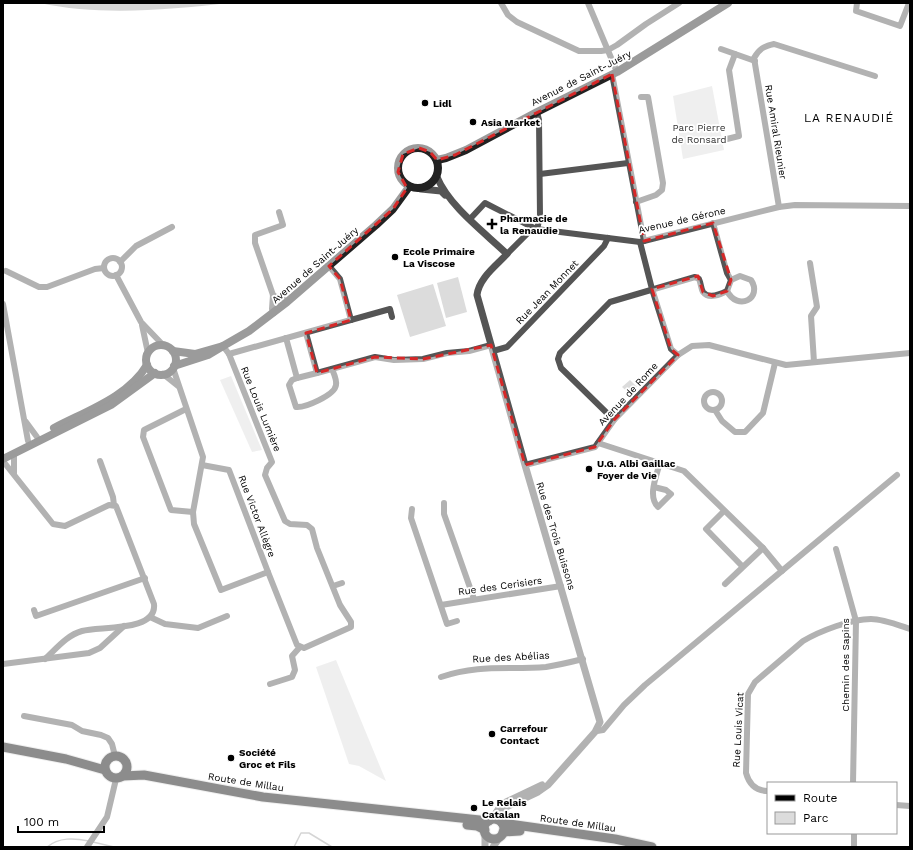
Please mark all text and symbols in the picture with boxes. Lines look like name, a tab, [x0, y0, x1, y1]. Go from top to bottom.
street label: Avenue de Saint-Juéry	[529, 48, 634, 108]
street label: Rue Amiral Rieunier	[763, 84, 789, 180]
marker: Lidl	[420, 98, 430, 108]
place label: Lidl	[433, 98, 452, 109]
district label: LA RENAUDIÉ	[804, 111, 894, 125]
marker: Asia Market	[468, 117, 478, 127]
place label: Asia Market	[481, 117, 540, 128]
park label: Parc Pierre de Ronsard	[671, 122, 727, 145]
street label: Avenue de Gérone	[637, 205, 727, 235]
place label: Pharmacie de la Renaudie	[500, 213, 568, 236]
marker: Pharmacie de la Renaudie	[487, 219, 497, 229]
street label: Avenue de Saint-Juéry	[270, 224, 361, 306]
place label: Ecole Primaire La Viscose	[403, 246, 475, 269]
marker: Ecole Primaire La Viscose	[390, 252, 400, 262]
street label: Rue Jean Monnet	[514, 257, 581, 326]
street label: Avenue de Rome	[596, 360, 660, 428]
street label: Rue Louis Lumière	[239, 365, 283, 453]
place label: U.G. Albi Gaillac Foyer de Vie	[597, 458, 676, 481]
marker: U.G. Albi Gaillac Foyer de Vie	[584, 464, 594, 474]
street label: Rue Victor Allègre	[236, 473, 278, 559]
street label: Rue des Trois Buissons	[534, 481, 578, 591]
street label: Rue des Cerisiers	[457, 575, 543, 597]
street label: Chemin des Sapins	[840, 618, 851, 712]
street label: Rue des Abélias	[472, 649, 550, 665]
street label: Rue Louis Vicat	[731, 691, 746, 768]
place label: Carrefour Contact	[500, 723, 548, 746]
marker: Carrefour Contact	[487, 729, 497, 739]
place label: Société Groc et Fils	[239, 747, 296, 770]
marker: Société Groc et Fils	[226, 753, 236, 763]
street label: Route de Millau	[207, 771, 285, 793]
legend	[767, 782, 897, 834]
text: Route	[803, 791, 837, 805]
place label: Le Relais Catalan	[482, 797, 527, 820]
marker: Le Relais Catalan	[469, 803, 479, 813]
scale bar	[18, 808, 104, 834]
text: Parc	[803, 811, 829, 825]
street label: Route de Millau	[539, 812, 617, 834]
text: 100 m	[24, 815, 59, 829]

